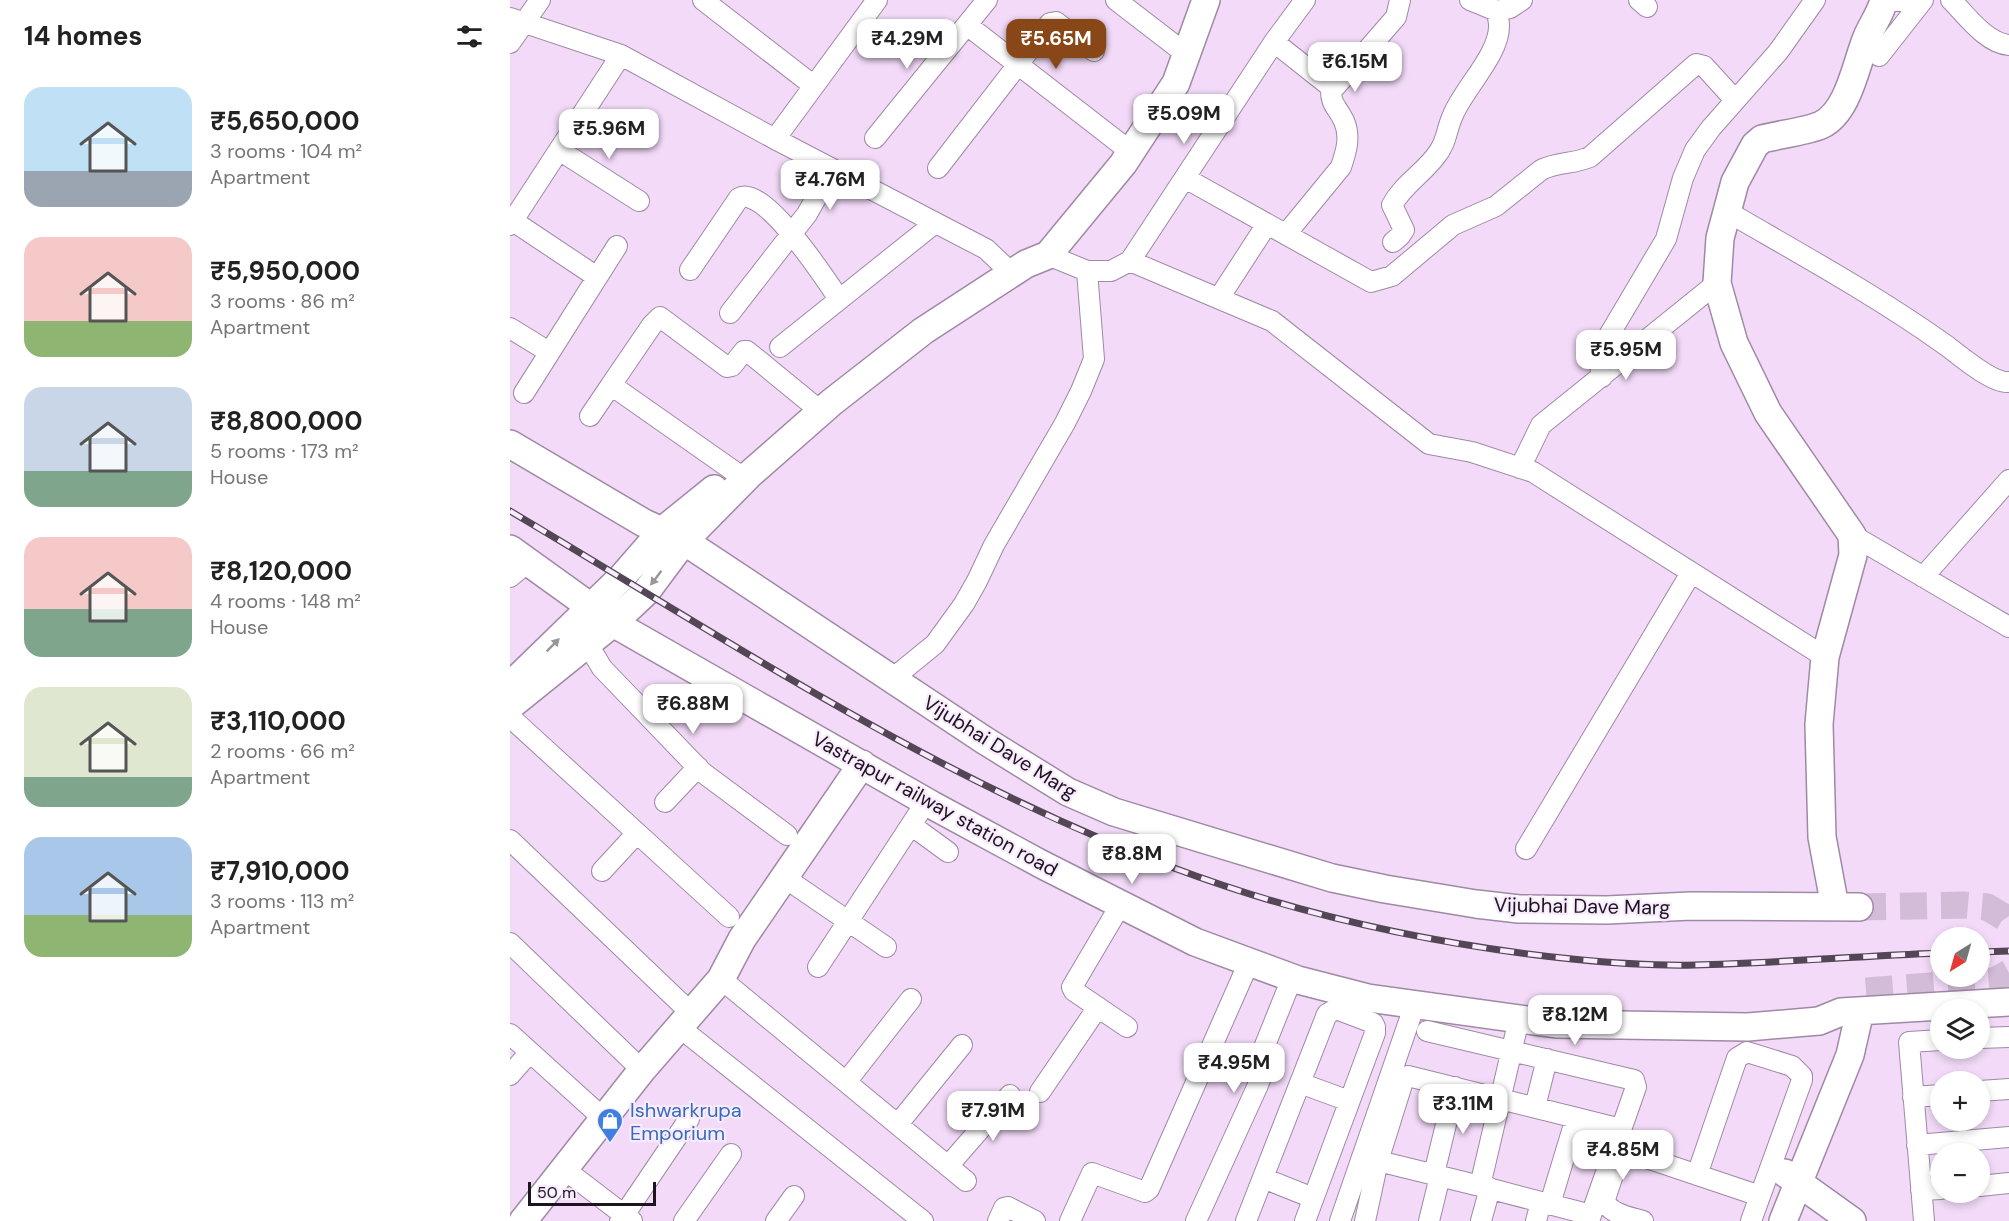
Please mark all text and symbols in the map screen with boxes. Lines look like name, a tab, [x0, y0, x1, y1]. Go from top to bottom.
text: 14 homes	[24, 19, 142, 53]
pin: ₹4.29M	[858, 19, 956, 70]
pin: ₹5.65M	[1007, 19, 1105, 70]
icon: filters	[453, 20, 486, 53]
text: ₹4.29M	[871, 25, 943, 51]
text: ₹5.65M	[1020, 25, 1092, 51]
pin: ₹6.15M	[1306, 42, 1404, 93]
text: ₹6.15M	[1322, 48, 1388, 74]
pin: ₹5.09M	[1135, 94, 1233, 145]
text: ₹5.09M	[1147, 100, 1221, 126]
text: ₹5,650,000	[210, 104, 360, 138]
pin: ₹5.96M	[560, 109, 658, 160]
icon: home	[72, 111, 144, 183]
text: ₹5.96M	[573, 115, 645, 141]
text: 3 rooms · 104 m²	[210, 138, 362, 164]
pin: ₹4.76M	[781, 160, 879, 211]
text: Apartment	[210, 164, 310, 190]
text: ₹4.76M	[795, 166, 865, 192]
text: ₹5,950,000	[210, 254, 360, 288]
icon: home	[72, 261, 144, 333]
text: 3 rooms · 86 m²	[210, 288, 355, 314]
text: Apartment	[210, 314, 310, 340]
pin: ₹5.95M	[1577, 330, 1675, 381]
text: ₹5.95M	[1590, 336, 1662, 362]
text: ₹8,800,000	[210, 404, 362, 438]
icon: home	[72, 411, 144, 483]
text: 5 rooms · 173 m²	[210, 438, 359, 464]
text: House	[210, 464, 268, 490]
text: ₹8,120,000	[210, 554, 352, 588]
icon: home	[72, 561, 144, 633]
one-way arrow	[650, 570, 662, 586]
text: 4 rooms · 148 m²	[210, 588, 361, 614]
text: House	[210, 614, 268, 640]
one-way arrow	[546, 639, 560, 653]
pin: ₹6.88M	[644, 684, 742, 735]
street label: Vijubhai Dave Marg	[918, 689, 1082, 805]
text: ₹6.88M	[657, 690, 729, 716]
text: ₹3,110,000	[210, 704, 346, 738]
icon: home	[72, 711, 144, 783]
street label: Vastrapur railway station road	[808, 726, 1062, 882]
text: 2 rooms · 66 m²	[210, 738, 355, 764]
text: Apartment	[210, 764, 310, 790]
pin: ₹8.8M	[1090, 834, 1174, 885]
text: ₹8.8M	[1102, 840, 1162, 866]
text: ₹7,910,000	[210, 854, 350, 888]
icon: home	[72, 861, 144, 933]
text: 3 rooms · 113 m²	[210, 888, 354, 914]
street label: Vijubhai Dave Marg	[1494, 891, 1670, 921]
text: Apartment	[210, 914, 310, 940]
north arrow	[1930, 927, 1990, 987]
map controls	[1930, 927, 1990, 1203]
pin: ₹8.12M	[1526, 995, 1624, 1046]
button: layers	[1930, 999, 1990, 1059]
text: ₹8.12M	[1542, 1001, 1608, 1027]
pin: ₹4.95M	[1185, 1043, 1283, 1094]
text: ₹4.95M	[1198, 1049, 1270, 1075]
button: +	[1930, 1071, 1990, 1131]
pin: ₹3.11M	[1414, 1084, 1512, 1135]
text: ₹3.11M	[1432, 1090, 1494, 1116]
pin: ₹7.91M	[944, 1091, 1042, 1142]
place label: Ishwarkrupa Emporium	[630, 1097, 742, 1146]
text: ₹7.91M	[961, 1097, 1025, 1123]
shop icon: Ishwarkrupa Emporium	[595, 1106, 625, 1144]
pin: ₹4.85M	[1574, 1130, 1672, 1181]
text: ₹4.85M	[1586, 1136, 1660, 1162]
button: −	[1930, 1143, 1990, 1203]
scale bar	[528, 1179, 656, 1206]
text: 50 m	[537, 1182, 576, 1203]

